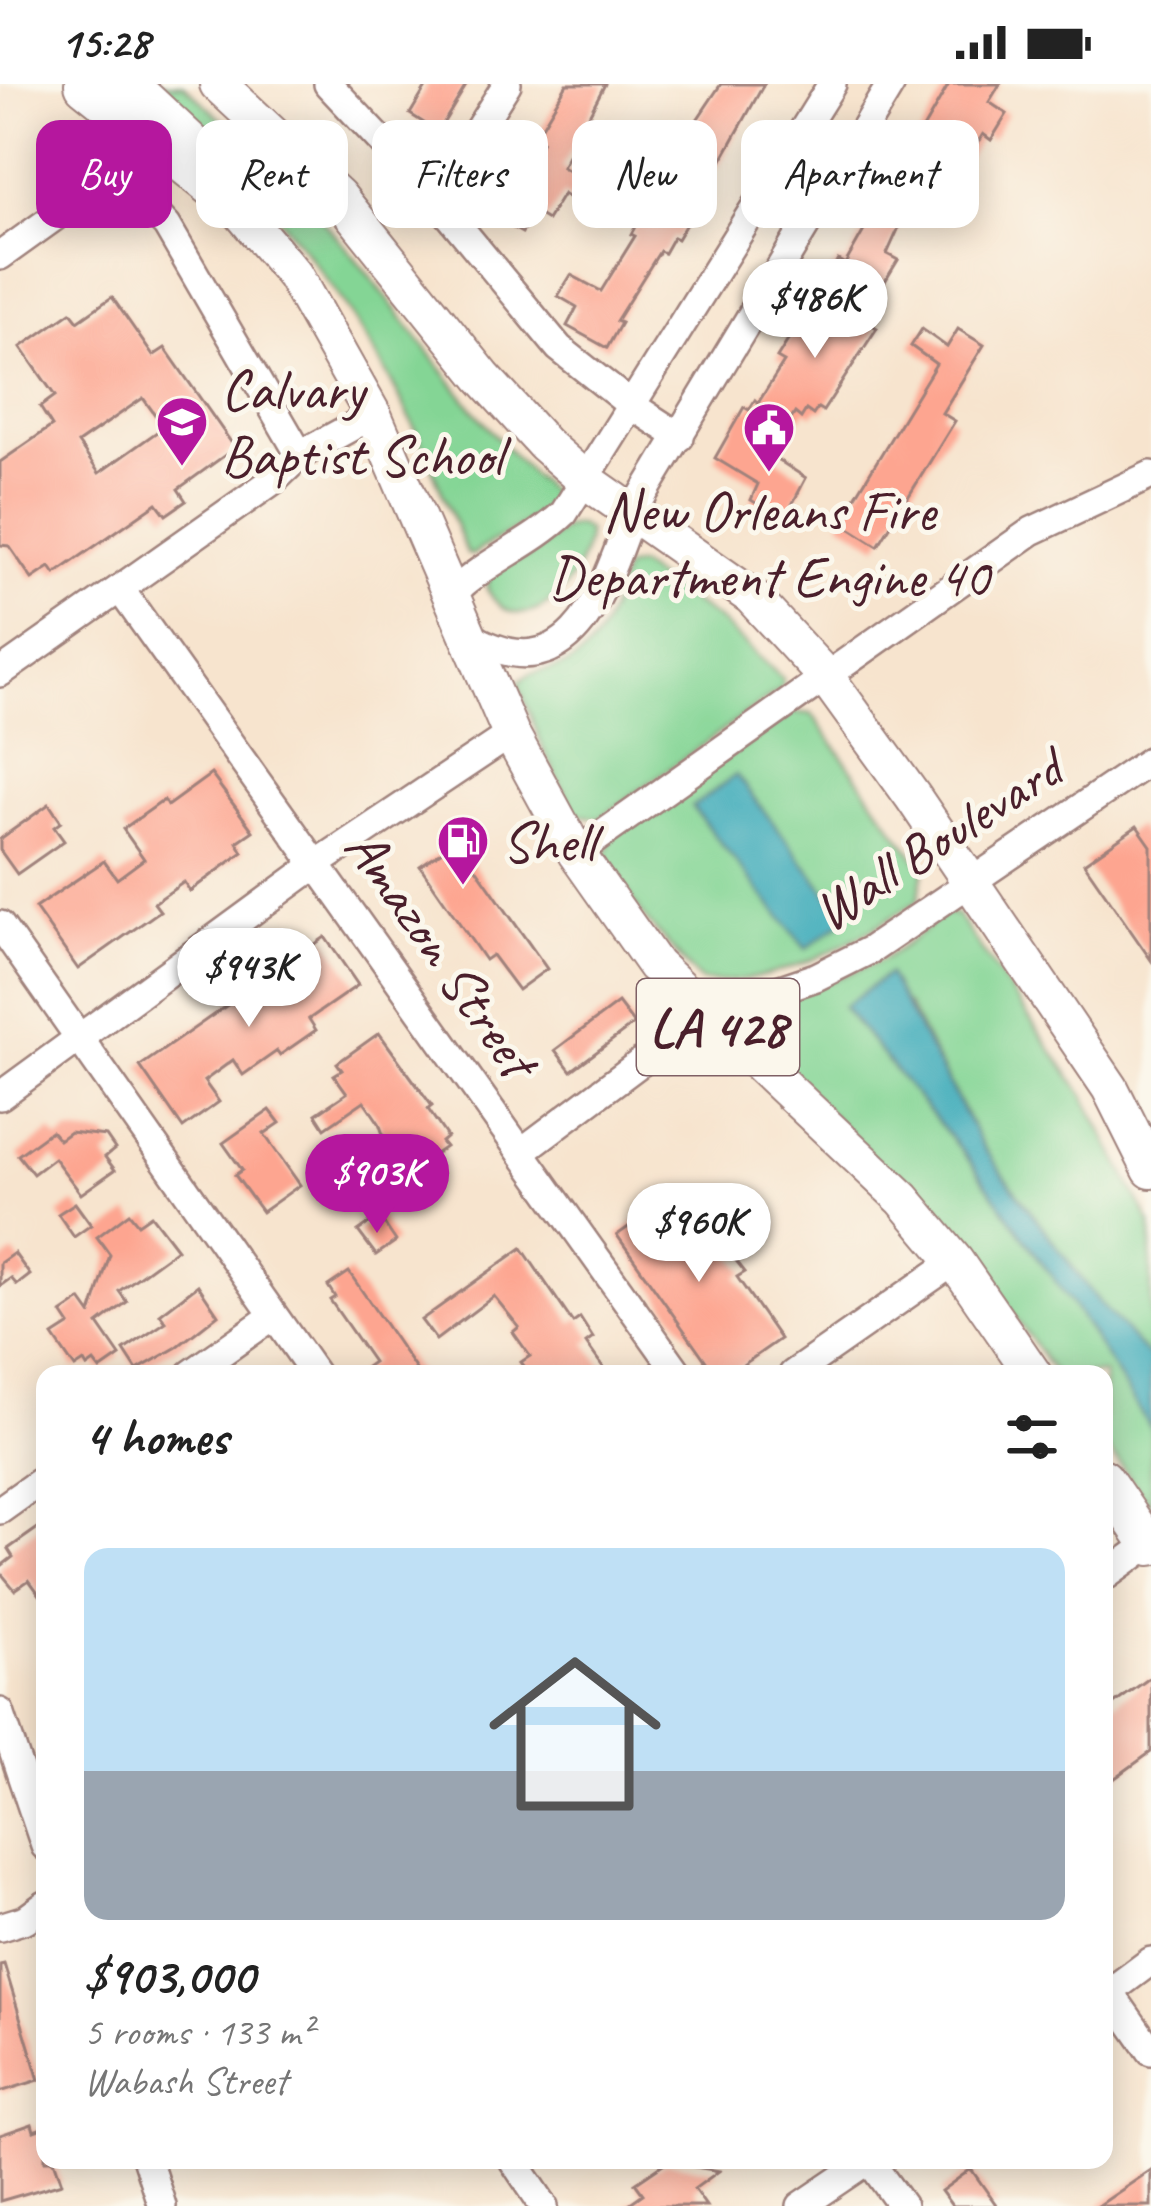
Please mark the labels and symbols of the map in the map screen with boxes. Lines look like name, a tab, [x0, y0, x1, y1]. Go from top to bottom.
pin: $486K	[731, 259, 899, 361]
place label: Calvary Baptist School	[221, 354, 512, 492]
school or university icon: Calvary Baptist School	[154, 394, 210, 468]
public building icon: New Orleans Fire Department Engine 40	[741, 400, 797, 474]
place label: New Orleans Fire Department Engine 40	[549, 475, 993, 613]
street label: Wall Boulevard	[800, 729, 1082, 947]
place label: Shell	[502, 806, 604, 878]
fuel station icon: Shell	[435, 813, 491, 887]
street label: Amazon Street	[329, 814, 557, 1097]
pin: $943K	[165, 928, 333, 1030]
road number: LA 428	[637, 979, 799, 1075]
pin: $903K	[293, 1134, 461, 1236]
pin: $960K	[615, 1183, 783, 1285]

